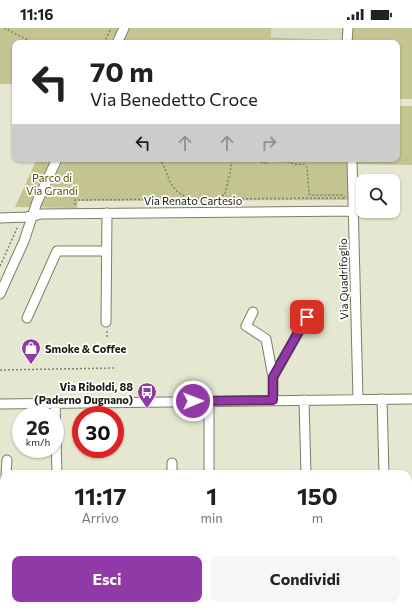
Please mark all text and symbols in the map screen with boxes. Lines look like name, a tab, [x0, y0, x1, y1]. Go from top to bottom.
text: 11:16	[20, 5, 54, 23]
text: 70 m	[90, 54, 154, 88]
icon: left	[24, 56, 76, 108]
text: Via Benedetto Croce	[90, 88, 258, 110]
icon: left	[132, 132, 154, 154]
icon: ahead	[174, 132, 196, 154]
icon: ahead	[216, 132, 238, 154]
icon: right	[258, 132, 280, 154]
park label: Parco di Via Grandi	[26, 171, 78, 197]
map controls	[356, 174, 400, 218]
button: search	[356, 174, 400, 218]
street label: Via Renato Cartesio	[144, 194, 243, 207]
street label: Via Quadrifoglio	[336, 238, 350, 320]
pin	[290, 300, 324, 334]
icon: arrive	[296, 306, 318, 328]
shop icon: Smoke & Coffee	[20, 337, 42, 365]
place label: Smoke & Coffee	[45, 342, 127, 355]
place label: Via Riboldi, 88 (Paderno Dugnano)	[34, 380, 133, 406]
position arrow	[172, 380, 214, 422]
bus stop icon: Via Riboldi, 88 (Paderno Dugnano)	[136, 381, 158, 409]
speed limit sign: 30	[72, 406, 124, 458]
text: 26	[26, 415, 50, 439]
text: km/h	[26, 436, 50, 448]
text: 11:17	[74, 481, 126, 510]
text: 1	[206, 481, 217, 510]
text: 150	[297, 481, 338, 510]
text: Arrivo	[82, 510, 119, 526]
text: min	[201, 510, 223, 526]
text: m	[312, 510, 323, 526]
button: Esci	[12, 556, 202, 602]
button: Condividi	[210, 556, 400, 602]

